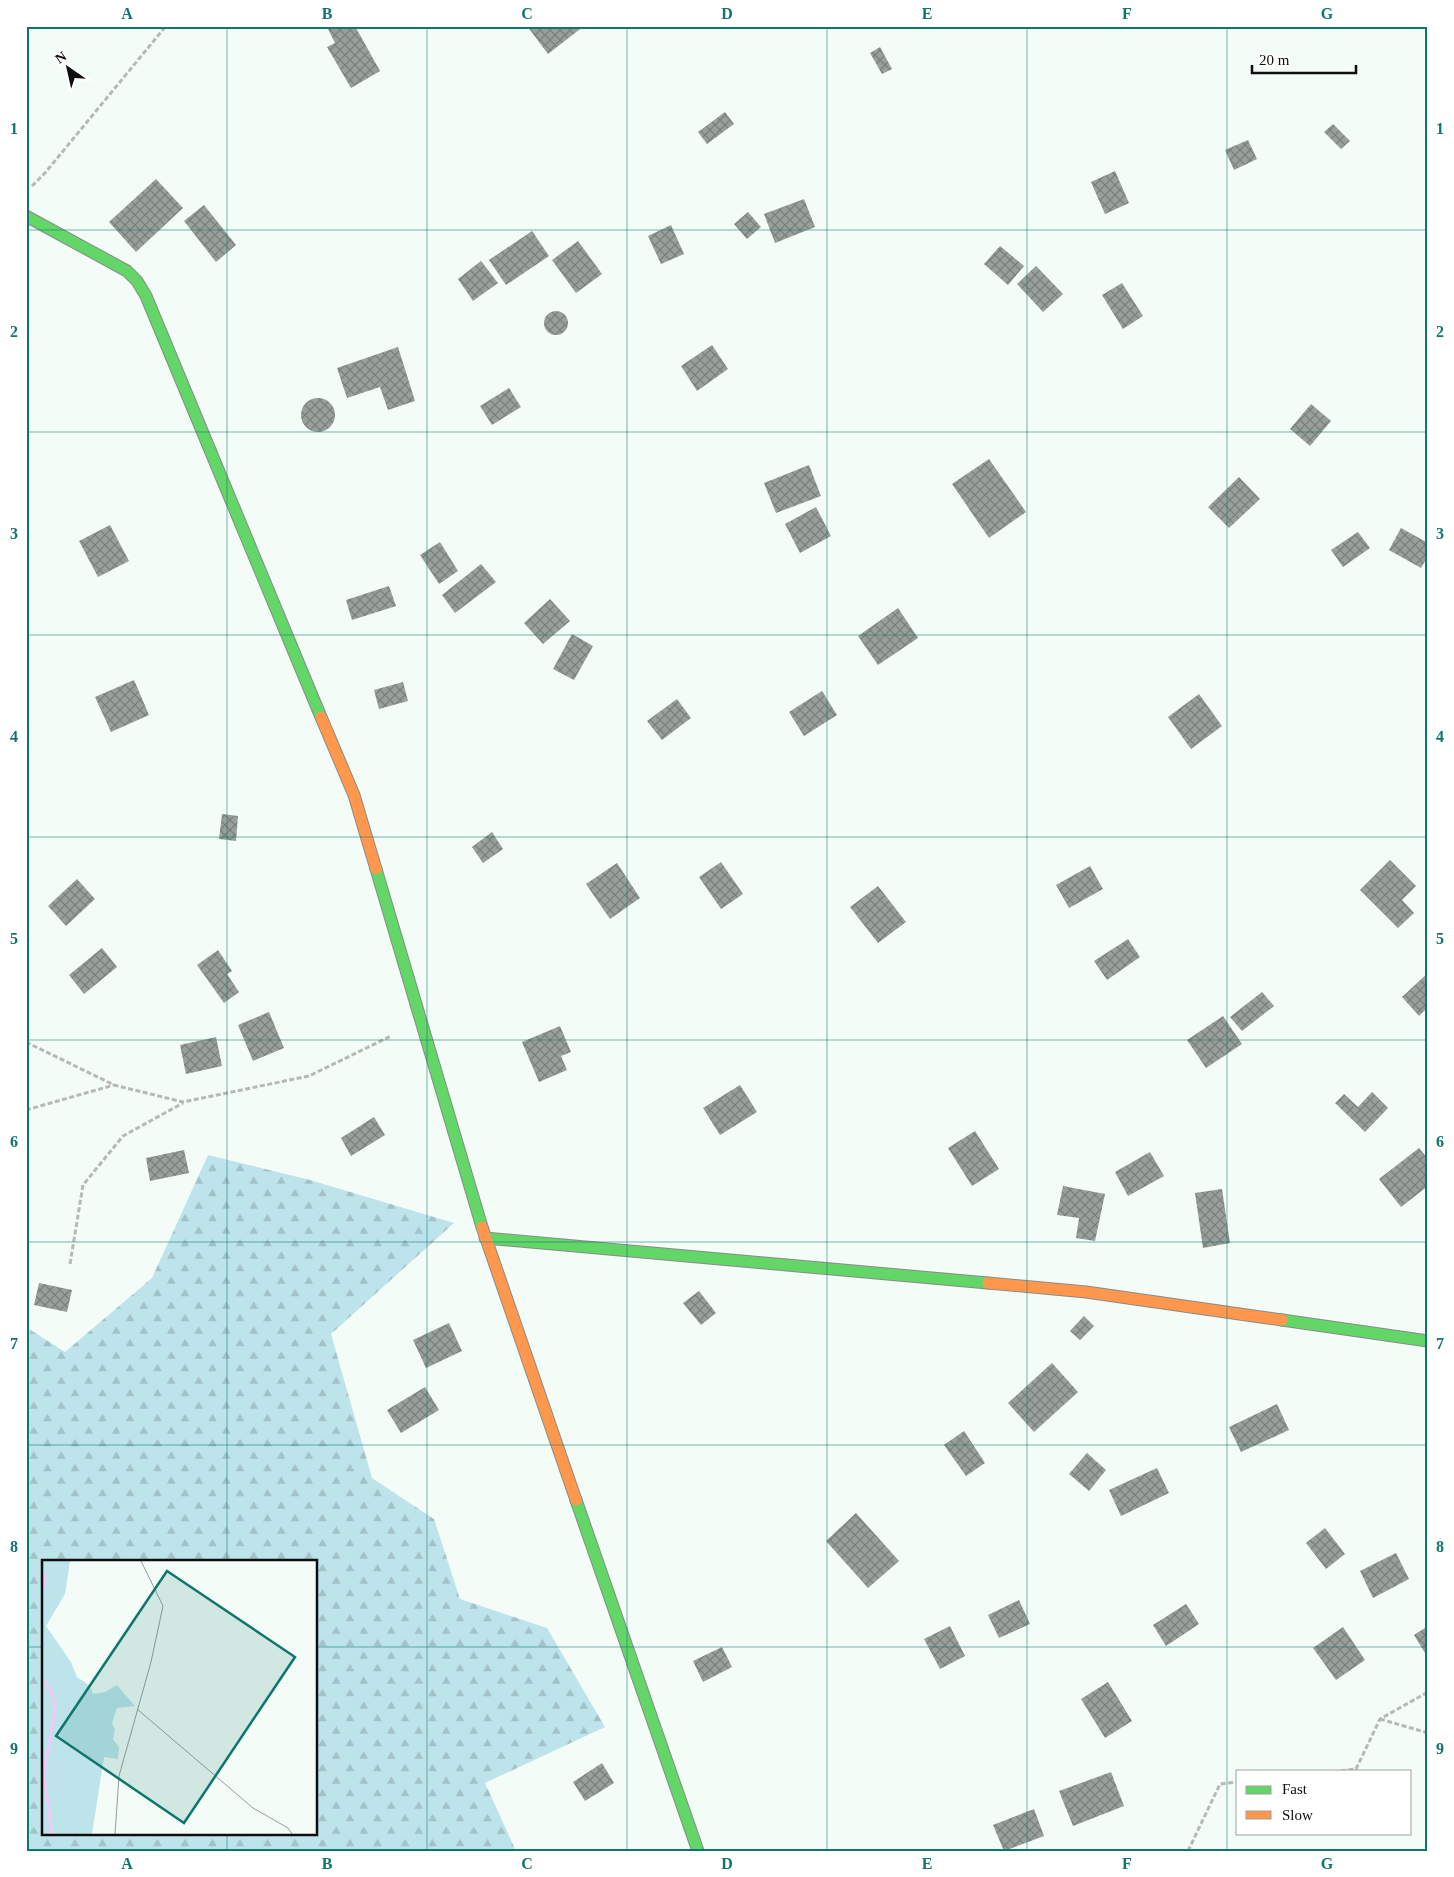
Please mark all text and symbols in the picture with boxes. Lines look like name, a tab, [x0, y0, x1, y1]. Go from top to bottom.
text: A	[121, 5, 133, 22]
text: B	[322, 5, 333, 22]
text: C	[521, 5, 533, 22]
text: D	[721, 5, 733, 22]
text: E	[922, 5, 932, 22]
text: F	[1122, 5, 1132, 22]
text: G	[1321, 5, 1334, 22]
north arrow	[42, 42, 92, 92]
scale bar	[1252, 42, 1355, 74]
text: N	[53, 49, 69, 67]
text: 20 m	[1259, 52, 1290, 68]
text: 1	[10, 120, 18, 137]
text: 1	[1436, 120, 1444, 137]
text: 2	[10, 323, 18, 340]
text: 2	[1436, 323, 1444, 340]
text: 3	[10, 525, 18, 542]
text: 3	[1436, 525, 1444, 542]
text: 4	[10, 728, 18, 745]
text: 4	[1436, 728, 1444, 745]
text: 5	[10, 930, 18, 947]
text: 5	[1436, 930, 1444, 947]
text: 6	[10, 1133, 18, 1150]
text: 6	[1436, 1133, 1444, 1150]
text: 7	[10, 1335, 18, 1352]
text: 7	[1436, 1335, 1444, 1352]
text: 8	[10, 1538, 18, 1555]
text: 8	[1436, 1538, 1444, 1555]
inset map	[42, 1560, 318, 1834]
text: 9	[10, 1740, 18, 1757]
text: 9	[1436, 1740, 1444, 1757]
legend	[1236, 1770, 1412, 1834]
text: Fast	[1282, 1781, 1308, 1797]
text: Slow	[1282, 1807, 1313, 1823]
text: A	[121, 1855, 133, 1872]
text: B	[322, 1855, 333, 1872]
text: C	[521, 1855, 533, 1872]
text: D	[721, 1855, 733, 1872]
text: E	[922, 1855, 932, 1872]
text: F	[1122, 1855, 1132, 1872]
text: G	[1321, 1855, 1334, 1872]

